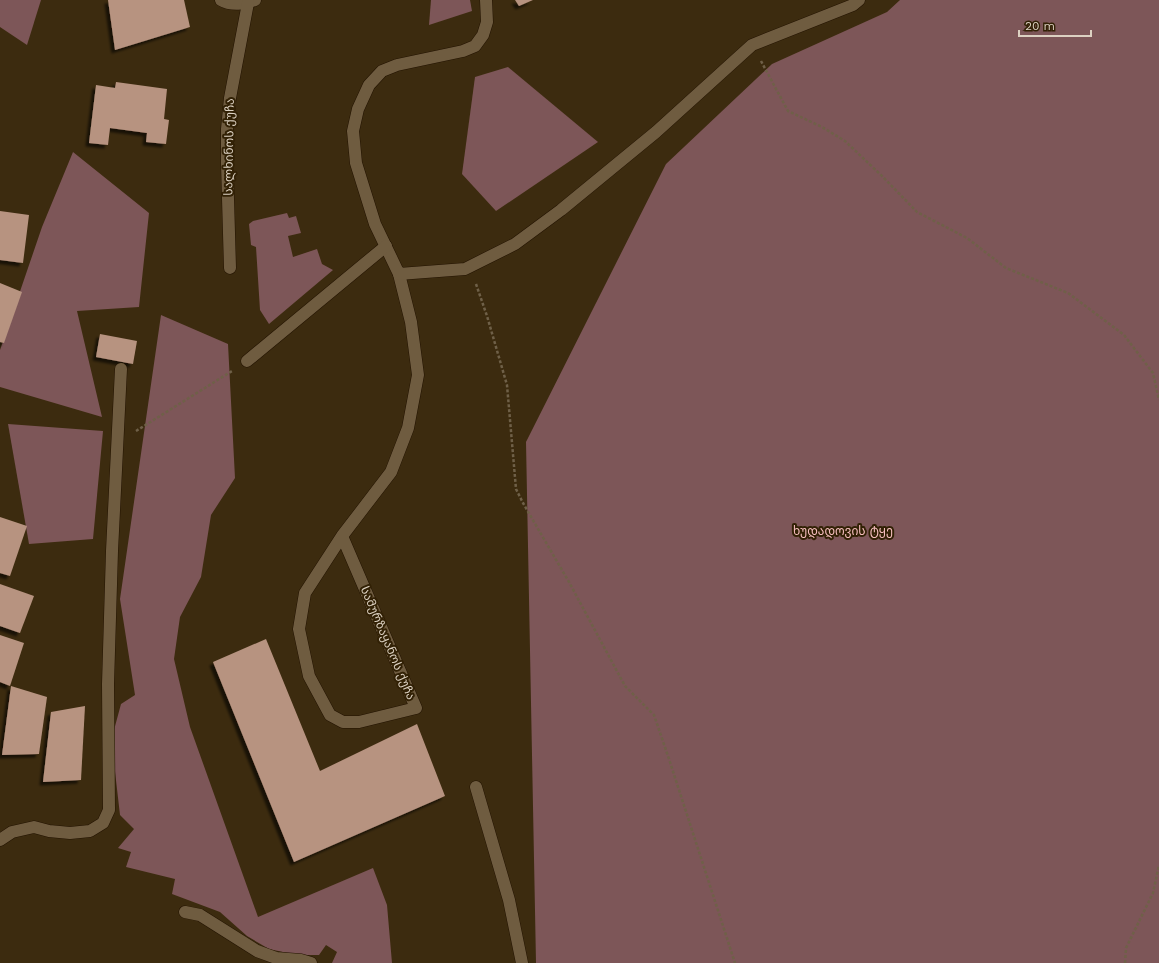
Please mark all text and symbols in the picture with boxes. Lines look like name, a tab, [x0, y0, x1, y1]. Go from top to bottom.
scale bar	[1019, 12, 1091, 38]
text: 20 m	[1025, 19, 1055, 33]
street label: სალხინოს ქუჩა	[221, 98, 238, 196]
park label: ხუდადოვის ტყე	[793, 524, 893, 539]
street label: სამურზაყანოს ქუჩა	[358, 584, 418, 702]

